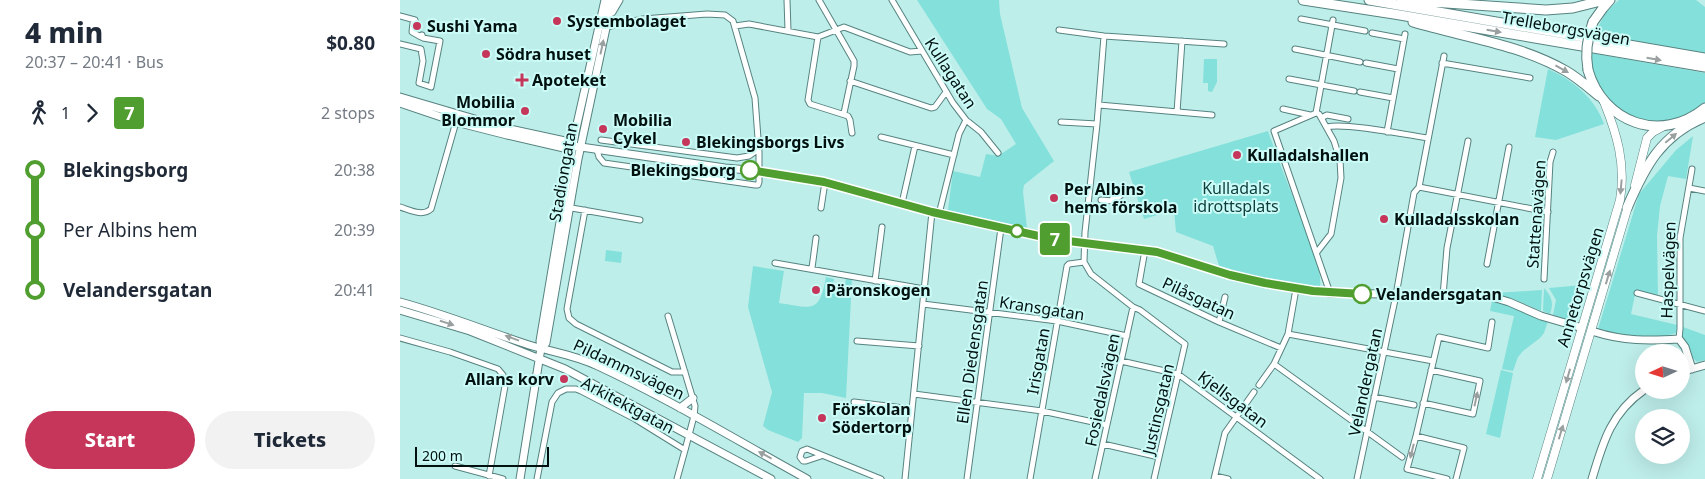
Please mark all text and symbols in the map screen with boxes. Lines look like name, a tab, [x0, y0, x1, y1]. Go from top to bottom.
street label: Trelleborgsvägen	[1500, 6, 1632, 50]
place label: Systembolaget	[567, 10, 686, 32]
text: 4 min	[25, 13, 103, 51]
place label: Sushi Yama	[427, 15, 518, 37]
marker: Systembolaget	[551, 15, 563, 27]
marker: Sushi Yama	[411, 20, 423, 32]
one-way arrow	[1486, 28, 1502, 36]
text: $0.80	[326, 30, 375, 56]
street label: Kullagatan	[920, 33, 982, 113]
one-way arrow	[598, 40, 606, 55]
place label: Södra huset	[496, 43, 591, 65]
marker: Södra huset	[480, 48, 492, 60]
text: 20:37 – 20:41 · Bus	[25, 51, 164, 73]
one-way arrow	[1647, 55, 1663, 63]
one-way arrow	[1555, 65, 1570, 73]
place label: Apoteket	[532, 69, 606, 91]
marker: Apoteket	[516, 74, 528, 86]
place label: Mobilia Blommor	[441, 91, 515, 131]
icon: walk	[25, 99, 53, 127]
icon: forward	[78, 99, 106, 127]
text: 7	[124, 101, 134, 125]
text: 1	[61, 102, 70, 124]
text: 2 stops	[321, 102, 375, 124]
marker: Mobilia Blommor	[519, 105, 531, 117]
place label: Mobilia Cykel	[613, 109, 672, 149]
street label: Stadiongatan	[543, 121, 583, 223]
marker: Mobilia Cykel	[597, 123, 609, 135]
place label: Blekingsborgs Livs	[696, 131, 845, 153]
one-way arrow	[1664, 132, 1676, 144]
marker: Blekingsborgs Livs	[680, 136, 692, 148]
place label: Kulladalshallen	[1247, 144, 1369, 166]
marker: Kulladalshallen	[1231, 149, 1243, 161]
text: Blekingsborg	[63, 157, 188, 183]
text: 20:38	[334, 159, 375, 181]
place label: Blekingsborg	[631, 159, 736, 181]
street label: Stattenavägen	[1521, 159, 1551, 269]
marker: Blekingsborg	[740, 160, 760, 180]
park label: Kulladals idrottsplats	[1193, 177, 1279, 217]
place label: Per Albins hems förskola	[1064, 178, 1177, 218]
one-way arrow	[1617, 179, 1625, 195]
marker: Per Albins hems förskola	[1048, 192, 1060, 204]
place label: Kulladalsskolan	[1394, 208, 1519, 230]
marker: Kulladalsskolan	[1378, 213, 1390, 225]
text: Per Albins hem	[63, 217, 198, 243]
text: 20:39	[334, 219, 375, 241]
street label: Haspelvägen	[1655, 221, 1681, 319]
line badge: 7	[1039, 223, 1071, 255]
unlabelled marker	[1010, 224, 1024, 238]
street label: Annetorpsvägen	[1551, 224, 1609, 350]
text: 7	[1050, 227, 1060, 251]
one-way arrow	[1604, 269, 1612, 284]
street label: Pilåsgatan	[1159, 272, 1239, 324]
text: Velandersgatan	[63, 277, 212, 303]
text: 20:41	[334, 279, 375, 301]
place label: Päronskogen	[826, 279, 931, 301]
street label: Ellen Diedensgatan	[951, 279, 993, 425]
place label: Velandersgatan	[1376, 283, 1502, 305]
marker: Päronskogen	[810, 284, 822, 296]
marker: Velandersgatan	[1352, 284, 1372, 304]
street label: Kransgatan	[998, 290, 1086, 326]
one-way arrow	[439, 320, 454, 328]
street label: Irisgatan	[1021, 326, 1055, 396]
street label: Velandergatan	[1343, 326, 1387, 438]
street label: Fosiedalsvägen	[1079, 331, 1125, 449]
one-way arrow	[504, 334, 519, 341]
street label: Pildammsvägen	[570, 334, 688, 404]
north arrow	[1635, 344, 1690, 399]
map controls	[1635, 344, 1690, 464]
street label: Justinsgatan	[1136, 361, 1179, 459]
street label: Kjellsgatan	[1193, 365, 1273, 433]
place label: Allans korv	[465, 368, 555, 390]
one-way arrow	[1563, 369, 1571, 384]
street label: Arkitektgatan	[578, 371, 678, 439]
marker: Allans korv	[558, 373, 570, 385]
one-way arrow	[1472, 391, 1480, 406]
place label: Förskolan Södertorp	[832, 398, 912, 438]
button: layers	[1635, 409, 1690, 464]
button: Start	[25, 411, 195, 469]
button: Tickets	[205, 411, 375, 469]
marker: Förskolan Södertorp	[816, 412, 828, 424]
one-way arrow	[1558, 425, 1565, 440]
scale bar	[415, 444, 549, 467]
one-way arrow	[1408, 444, 1416, 459]
text: 200 m	[422, 446, 463, 465]
one-way arrow	[758, 451, 771, 460]

